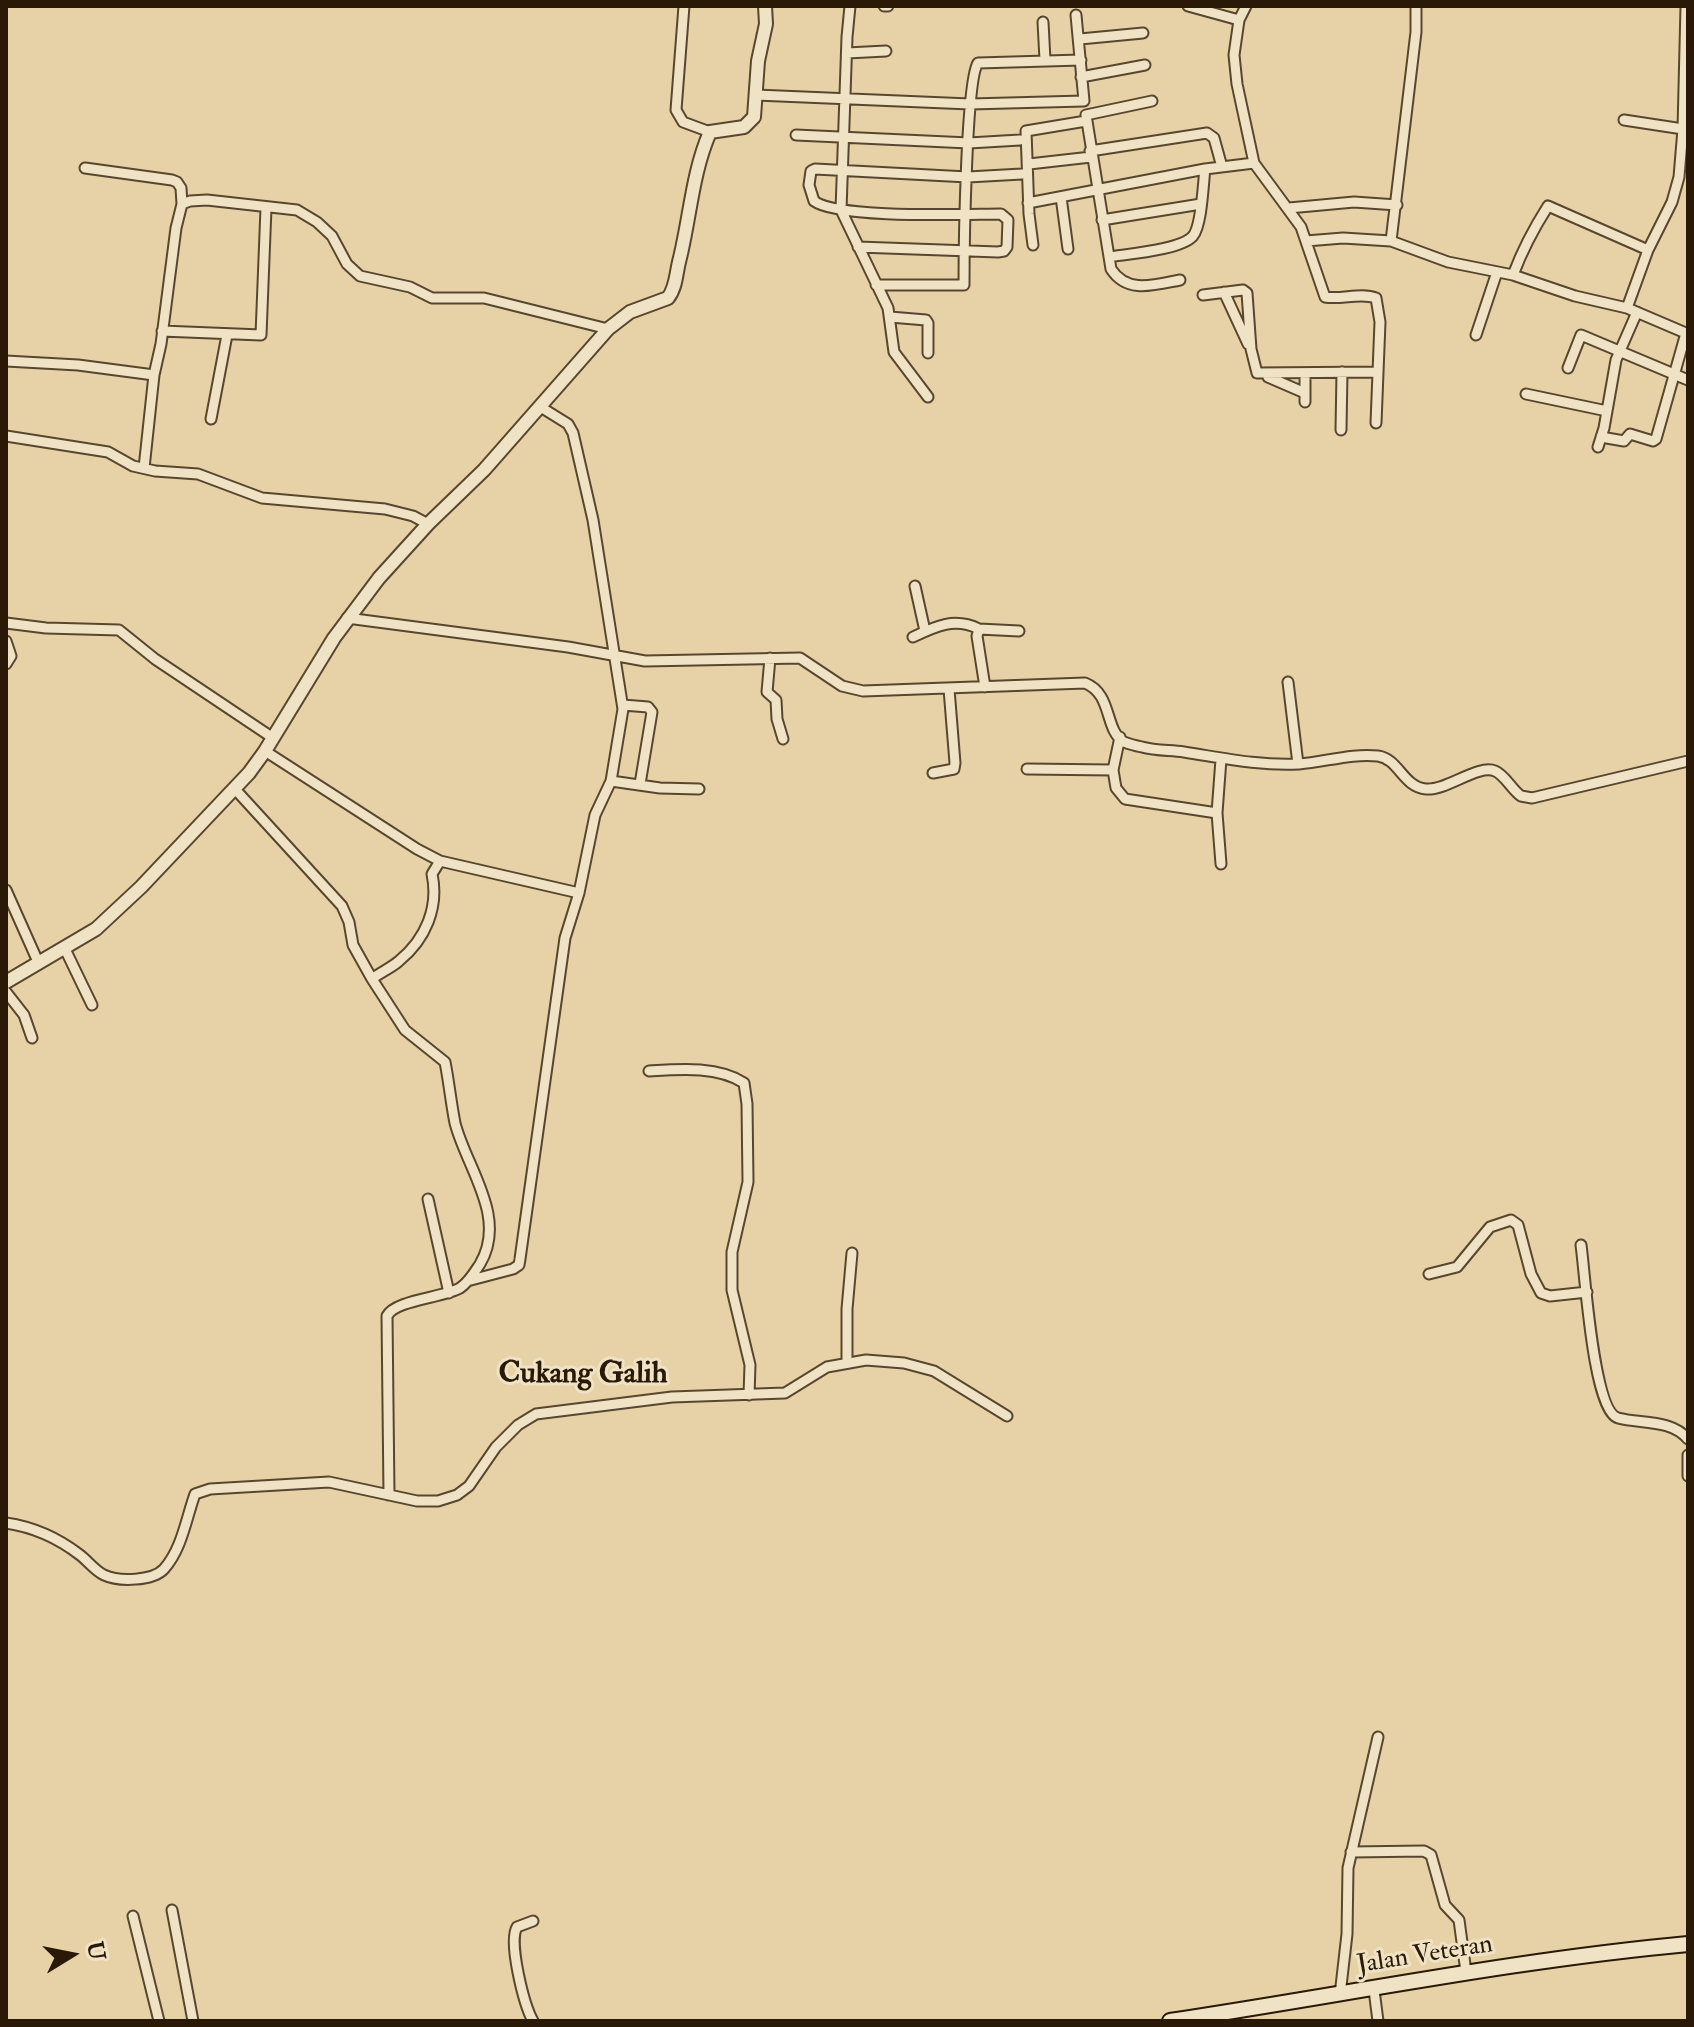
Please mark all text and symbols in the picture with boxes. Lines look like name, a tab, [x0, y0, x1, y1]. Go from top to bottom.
district label: Cukang Galih	[498, 1358, 668, 1394]
north arrow	[32, 1915, 112, 1995]
street label: Jalan Veteran	[1355, 1930, 1495, 1982]
text: U	[80, 1939, 111, 1962]

